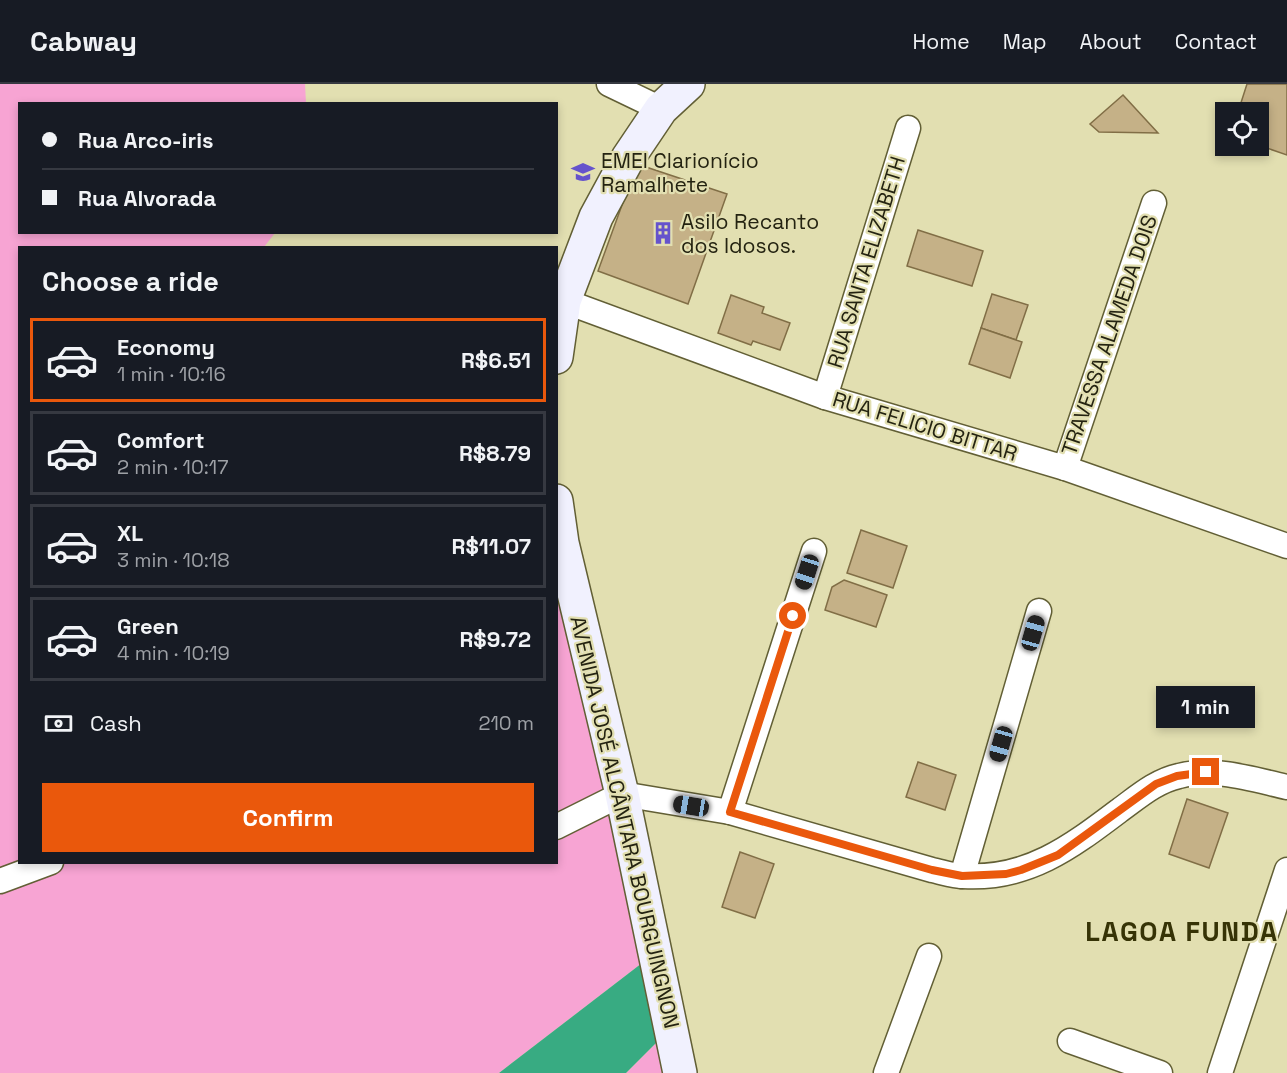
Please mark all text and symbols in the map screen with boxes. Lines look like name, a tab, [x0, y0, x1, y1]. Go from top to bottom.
text: Cabway	[30, 23, 137, 59]
text: Home	[912, 28, 970, 55]
text: Map	[1003, 28, 1047, 55]
text: About	[1080, 28, 1142, 55]
text: Contact	[1175, 28, 1257, 55]
map controls	[1215, 102, 1269, 156]
button: locate	[1215, 102, 1269, 156]
text: Rua Arco-iris	[78, 126, 214, 154]
place label: EMEI Clarionício Ramalhete	[601, 147, 759, 198]
street label: RUA SANTA ELIZABETH	[821, 153, 911, 371]
school or university icon: EMEI Clarionício Ramalhete	[570, 159, 596, 185]
text: Rua Alvorada	[78, 184, 216, 212]
place label: Asilo Recanto dos Idosos.	[681, 208, 819, 259]
street label: TRAVESSA ALAMEDA DOIS	[1055, 211, 1163, 459]
building icon: Asilo Recanto dos Idosos.	[650, 220, 676, 246]
text: Choose a ride	[42, 264, 219, 299]
icon: car	[45, 333, 99, 387]
text: Economy	[117, 333, 215, 361]
text: R$6.51	[461, 346, 531, 374]
text: 1 min · 10:16	[117, 361, 226, 387]
street label: RUA FELICIO BITTAR	[829, 385, 1021, 467]
icon: car	[45, 426, 99, 480]
text: Comfort	[117, 426, 205, 454]
text: R$8.79	[459, 439, 531, 467]
text: 2 min · 10:17	[117, 454, 228, 480]
icon: car	[45, 519, 99, 573]
text: XL	[117, 519, 143, 547]
text: R$11.07	[452, 532, 531, 560]
text: 3 min · 10:18	[117, 547, 230, 573]
car	[793, 552, 821, 592]
route start	[779, 602, 806, 629]
icon: car	[45, 612, 99, 666]
text: Green	[117, 612, 179, 640]
street label: AVENIDA JOSÉ ALCÂNTARA BOURGUINGNON	[564, 613, 686, 1031]
car	[1019, 613, 1047, 653]
text: R$9.72	[459, 625, 531, 653]
text: 4 min · 10:19	[117, 640, 230, 666]
callout: 1 min	[1156, 685, 1256, 727]
text: 1 min	[1181, 694, 1230, 720]
icon: cash	[42, 707, 75, 740]
text: Cash	[90, 709, 142, 737]
text: 210 m	[478, 710, 534, 736]
car	[987, 724, 1015, 764]
route end	[1192, 758, 1219, 785]
button: Confirm	[42, 783, 534, 852]
car	[672, 794, 710, 818]
district label: LAGOA FUNDA	[1085, 914, 1279, 949]

